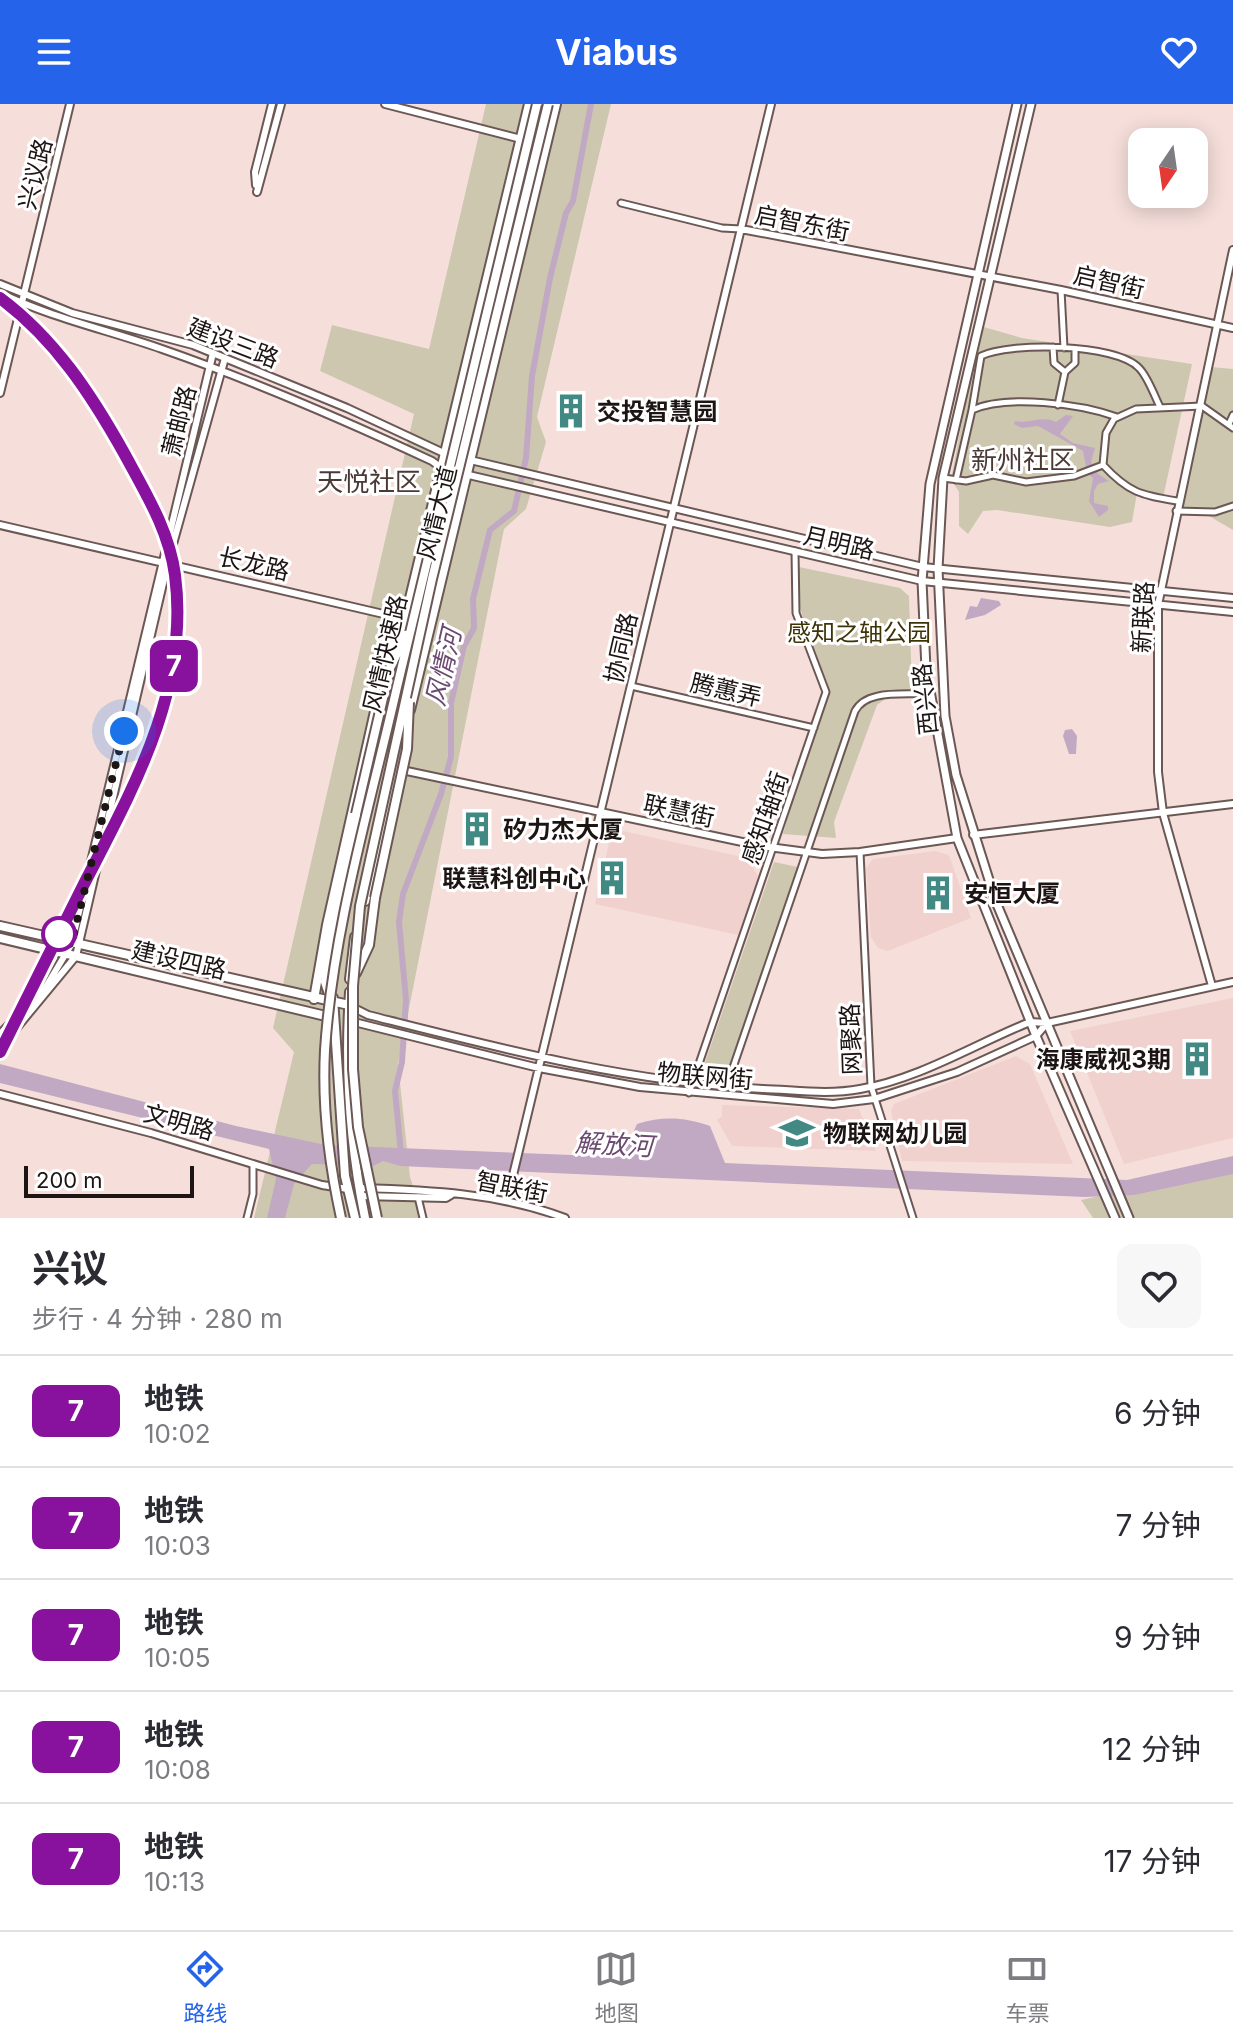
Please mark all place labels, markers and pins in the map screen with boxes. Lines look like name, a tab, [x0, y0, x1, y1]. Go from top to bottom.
building icon: 交投智慧园	[552, 392, 590, 430]
place label: 交投智慧园	[597, 397, 717, 426]
building icon: 矽力杰大厦	[458, 810, 496, 848]
place label: 矽力杰大厦	[503, 815, 623, 844]
building icon: 联慧科创中心	[593, 859, 631, 897]
place label: 联慧科创中心	[442, 864, 586, 893]
building icon: 安恒大厦	[919, 874, 957, 912]
place label: 安恒大厦	[964, 879, 1060, 908]
unlabelled marker	[42, 917, 76, 951]
building icon: 海康威视3期	[1178, 1040, 1216, 1078]
place label: 海康威视3期	[1036, 1045, 1171, 1074]
school or university icon: 物联网幼儿园	[778, 1114, 816, 1152]
place label: 物联网幼儿园	[823, 1119, 967, 1148]

